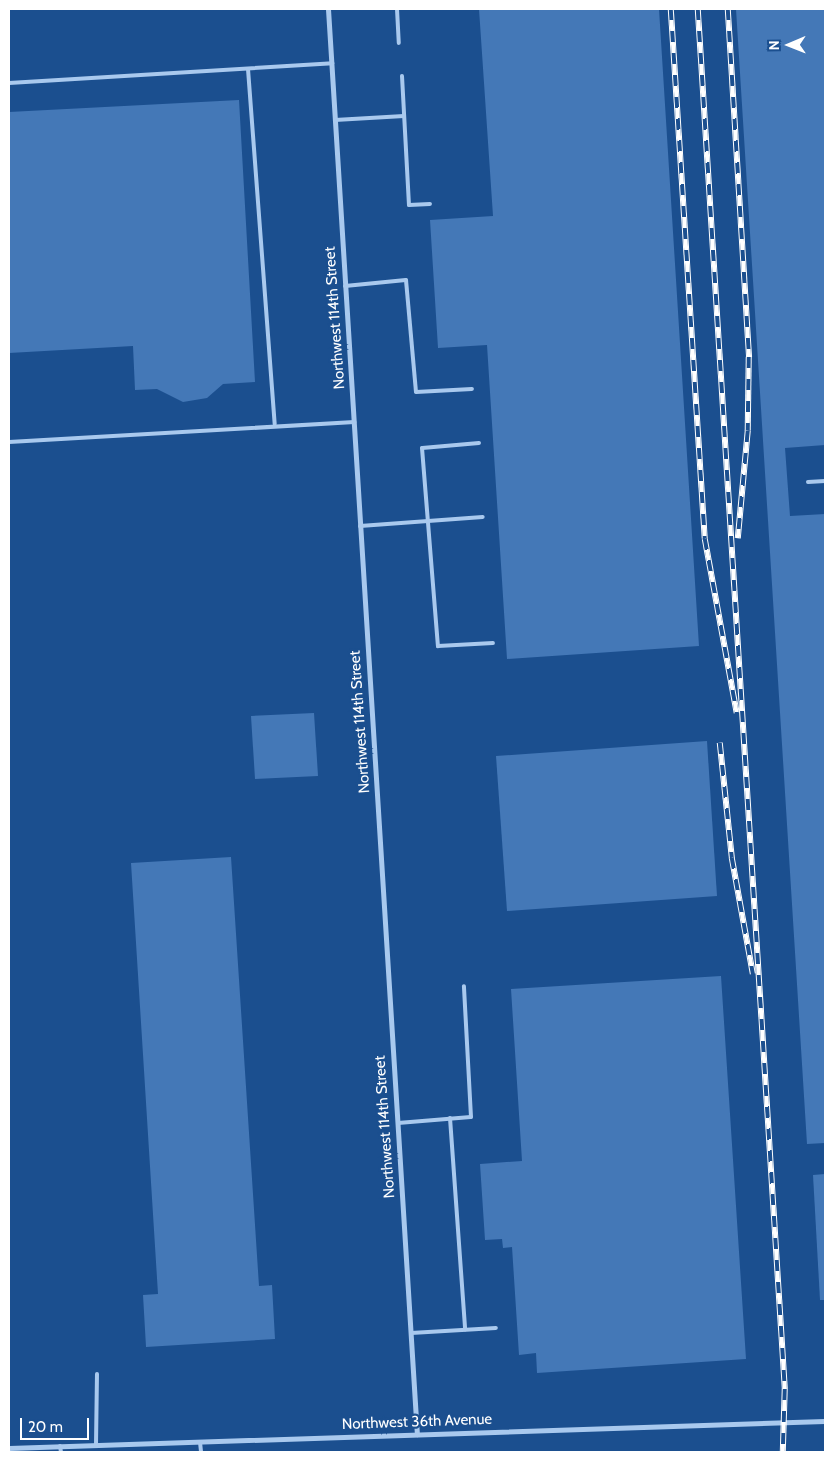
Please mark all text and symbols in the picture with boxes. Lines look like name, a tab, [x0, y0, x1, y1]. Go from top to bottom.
north arrow	[764, 20, 814, 70]
text: N	[765, 40, 783, 50]
street label: Northwest 114th Street	[321, 246, 349, 390]
street label: Northwest 114th Street	[346, 650, 374, 794]
street label: Northwest 114th Street	[371, 1055, 399, 1199]
scale bar	[22, 1408, 91, 1440]
street label: Northwest 36th Avenue	[342, 1410, 492, 1434]
text: 20 m	[28, 1418, 63, 1436]

